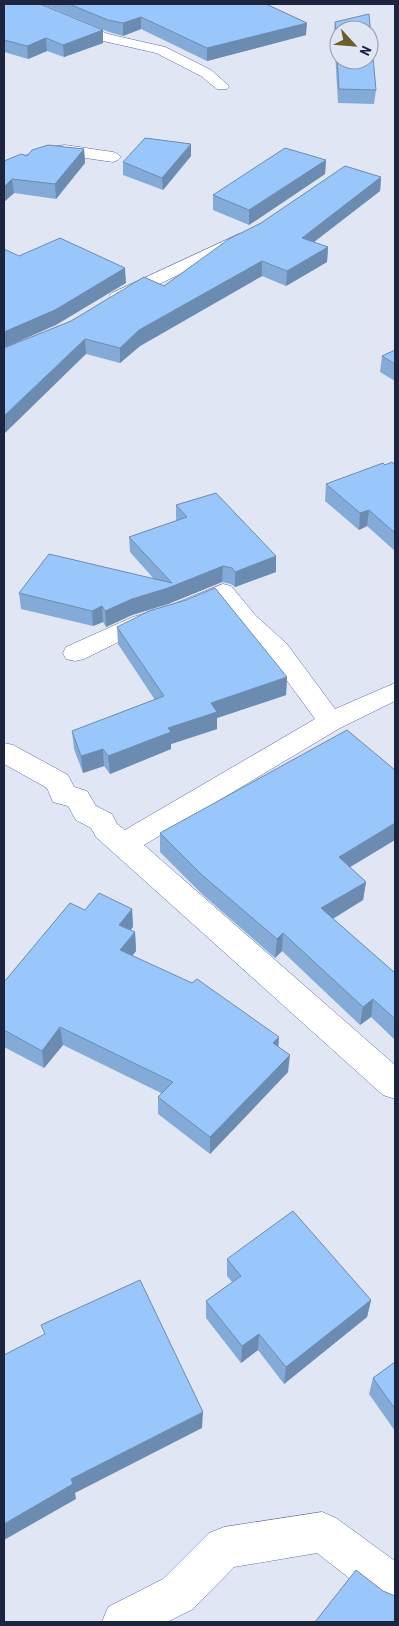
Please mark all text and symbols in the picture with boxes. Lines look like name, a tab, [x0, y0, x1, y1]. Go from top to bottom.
north arrow	[329, 20, 379, 70]
text: N	[357, 43, 375, 58]

